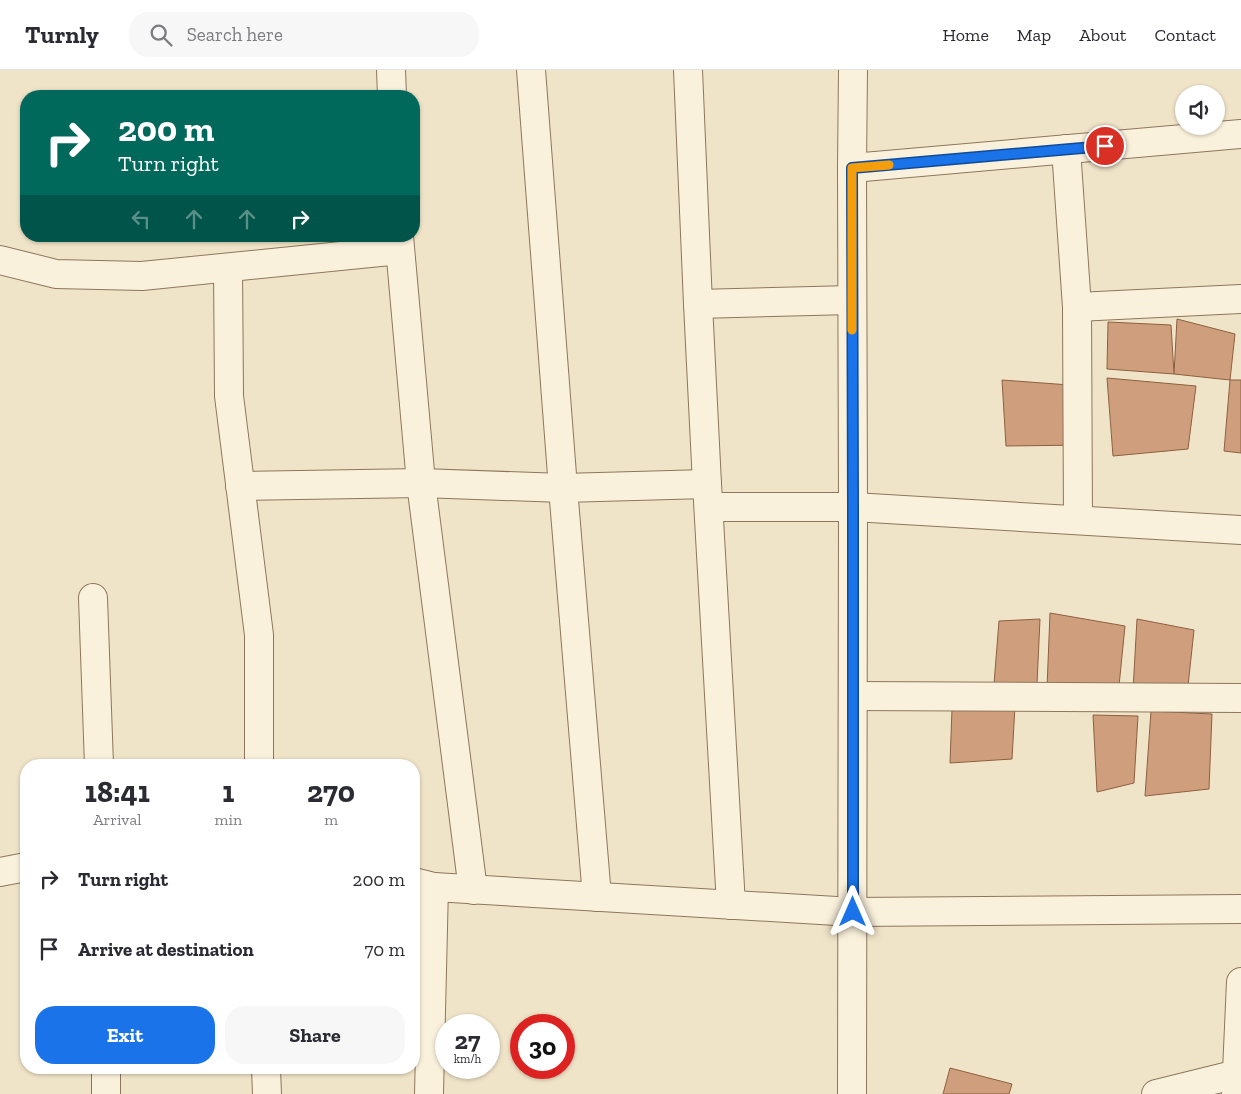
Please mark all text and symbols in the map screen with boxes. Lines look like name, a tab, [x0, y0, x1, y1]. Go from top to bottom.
search box	[129, 12, 479, 57]
text: Turnly	[25, 20, 99, 49]
icon: search	[147, 21, 175, 49]
text: Search here	[187, 23, 283, 46]
text: Home	[942, 24, 989, 46]
text: Map	[1017, 24, 1051, 46]
text: About	[1079, 24, 1126, 46]
text: Contact	[1154, 24, 1216, 46]
map controls	[1175, 85, 1225, 135]
button: sound	[1175, 85, 1225, 135]
text: 200 m	[118, 108, 214, 150]
icon: right	[35, 110, 100, 175]
pin	[1084, 125, 1126, 167]
icon: arrive	[1091, 132, 1119, 160]
text: Turn right	[118, 150, 219, 177]
icon: left	[127, 205, 155, 233]
icon: ahead	[180, 205, 208, 233]
icon: ahead	[233, 205, 261, 233]
icon: right	[286, 205, 314, 233]
text: 18:41	[85, 774, 150, 810]
text: 1	[222, 774, 234, 810]
text: 270	[307, 774, 355, 810]
text: Arrival	[93, 810, 141, 829]
text: min	[215, 810, 242, 829]
text: m	[324, 810, 338, 829]
icon: right	[35, 865, 63, 893]
text: Turn right	[78, 868, 168, 891]
text: 200 m	[353, 868, 405, 891]
position arrow	[826, 885, 878, 937]
icon: arrive	[35, 935, 63, 963]
text: Arrive at destination	[78, 938, 254, 961]
text: 70 m	[364, 938, 405, 961]
button: Exit	[35, 1006, 215, 1064]
button: Share	[225, 1006, 405, 1064]
speed limit sign: 30	[510, 1014, 575, 1079]
text: 27	[455, 1025, 480, 1055]
text: km/h	[454, 1052, 481, 1066]

